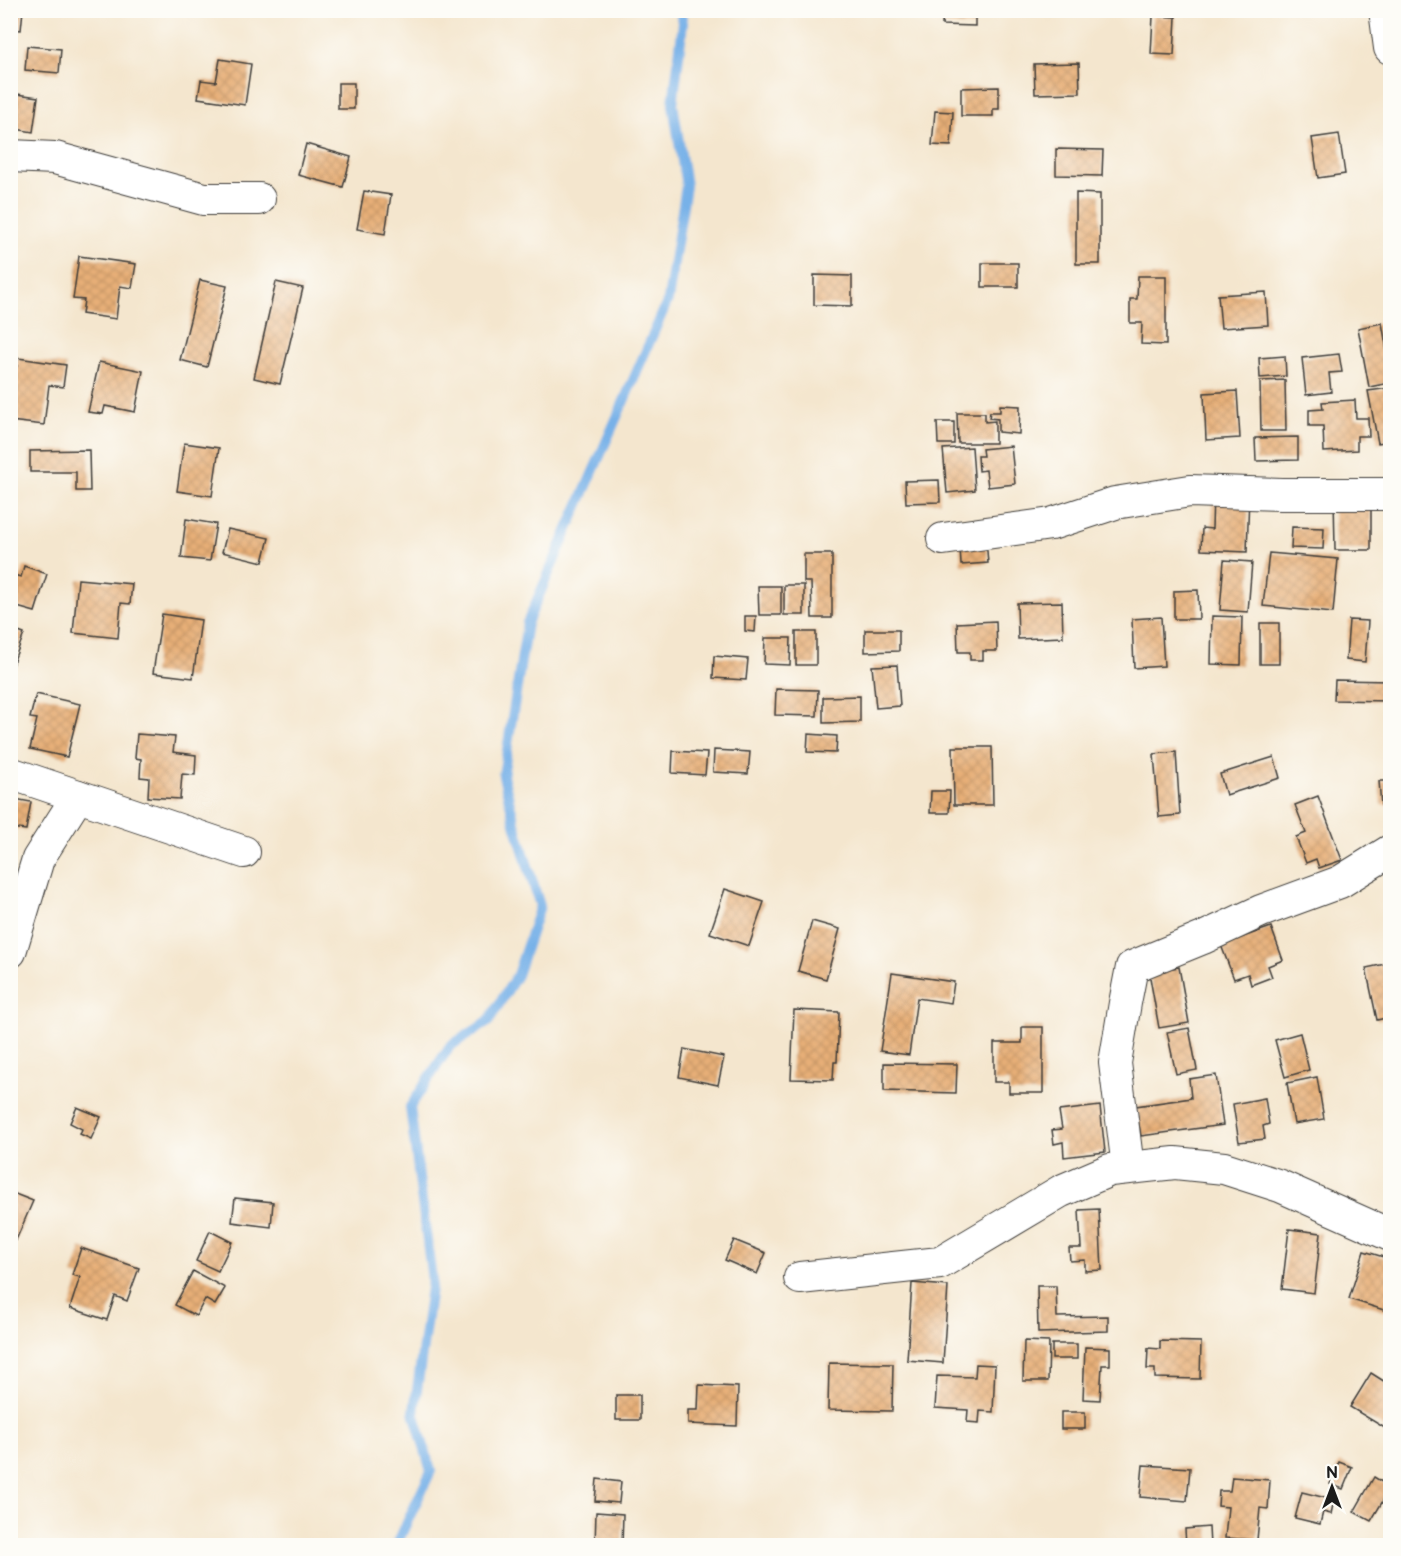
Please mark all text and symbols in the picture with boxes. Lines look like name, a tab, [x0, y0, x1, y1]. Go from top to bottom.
north arrow	[1302, 1457, 1362, 1517]
text: N	[1326, 1464, 1338, 1483]

